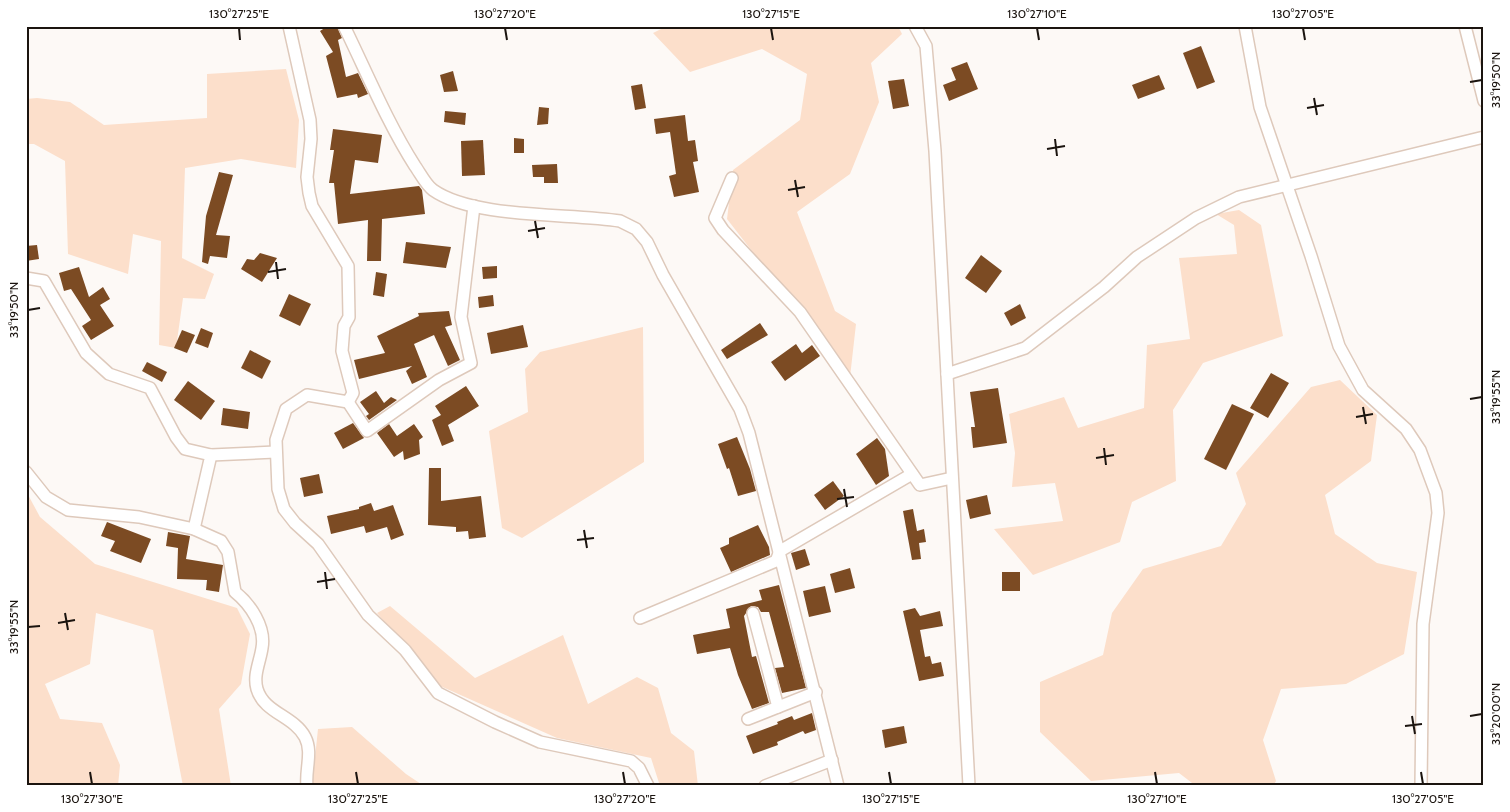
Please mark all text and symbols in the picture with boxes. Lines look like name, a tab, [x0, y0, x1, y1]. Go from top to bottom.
text: 130°27'25"E	[209, 6, 269, 21]
text: 130°27'20"E	[474, 6, 536, 21]
text: 130°27'15"E	[742, 6, 800, 21]
text: 130°27'10"E	[1007, 6, 1067, 21]
text: 130°27'05"E	[1272, 6, 1334, 21]
text: 33°19'50"N	[1488, 52, 1503, 108]
text: 33°19'50"N	[6, 282, 21, 338]
text: 33°19'55"N	[1488, 370, 1503, 424]
text: 33°19'55"N	[6, 600, 21, 654]
text: 33°20'00"N	[1488, 683, 1503, 745]
text: 130°27'30"E	[61, 791, 123, 806]
text: 130°27'25"E	[328, 791, 388, 806]
text: 130°27'20"E	[594, 791, 656, 806]
text: 130°27'15"E	[862, 791, 920, 806]
text: 130°27'10"E	[1127, 791, 1187, 806]
text: 130°27'05"E	[1392, 791, 1454, 806]

